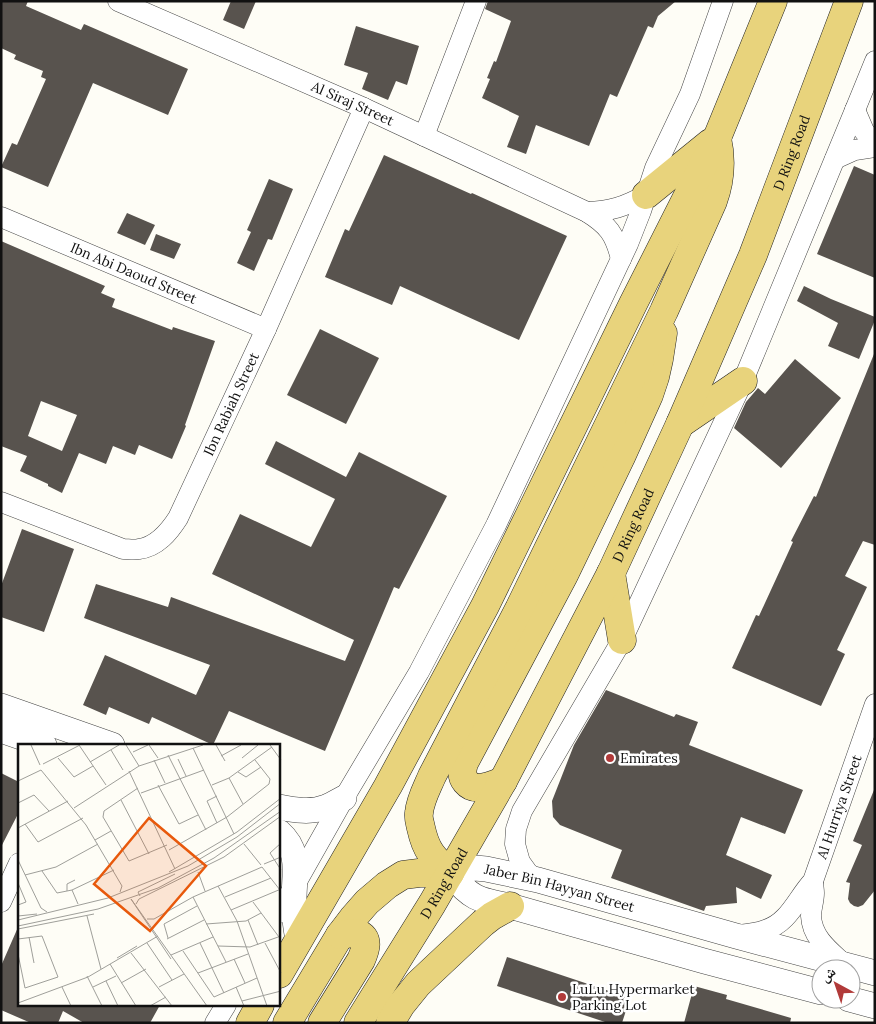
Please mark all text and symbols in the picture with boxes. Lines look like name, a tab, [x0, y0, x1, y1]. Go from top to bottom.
street label: Al Siraj Street	[308, 77, 397, 130]
street label: D Ring Road	[769, 113, 814, 193]
street label: Ibn Abi Daoud Street	[68, 238, 200, 308]
street label: Ibn Rabiah Street	[199, 349, 263, 459]
street label: D Ring Road	[608, 486, 658, 565]
inset map	[18, 744, 280, 1006]
place label: Emirates	[620, 749, 678, 767]
marker: Emirates	[604, 752, 616, 764]
street label: Al Hurriya Street	[812, 752, 866, 862]
street label: D Ring Road	[416, 844, 472, 922]
street label: Jaber Bin Hayyan Street	[482, 860, 637, 916]
north arrow	[811, 959, 861, 1009]
text: ش	[816, 962, 839, 986]
place label: LuLu Hypermarket Parking Lot	[572, 980, 695, 1014]
marker: LuLu Hypermarket Parking Lot	[556, 991, 568, 1003]

